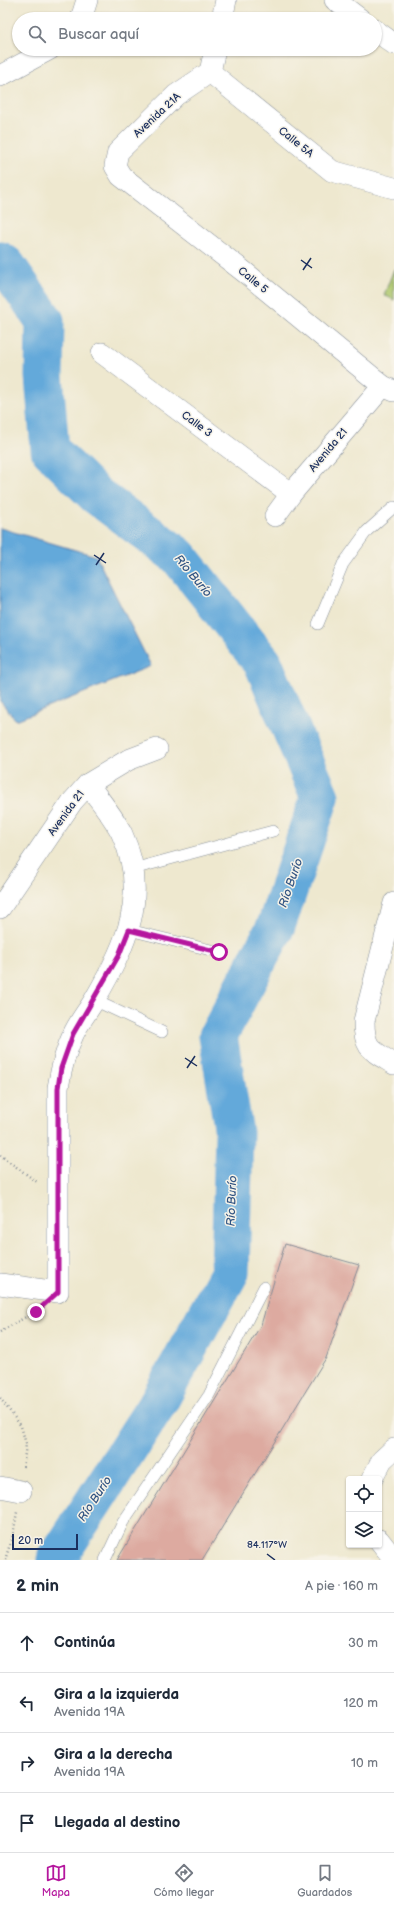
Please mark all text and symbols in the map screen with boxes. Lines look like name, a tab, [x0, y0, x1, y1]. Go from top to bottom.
search box	[12, 12, 382, 56]
icon: search	[26, 23, 48, 45]
text: Buscar aquí	[58, 25, 139, 44]
street label: Avenida 21A	[131, 90, 183, 140]
street label: Calle 5A	[276, 124, 316, 160]
street label: Calle 5	[235, 264, 271, 296]
street label: Calle 3	[179, 408, 215, 440]
street label: Avenida 21	[306, 426, 350, 474]
water label: Río Burío	[171, 552, 215, 600]
street label: Avenida 21	[45, 788, 87, 838]
water label: Río Burío	[276, 857, 306, 909]
route start	[210, 943, 228, 961]
water label: Río Burío	[224, 1175, 240, 1227]
route end	[27, 1303, 45, 1321]
water label: Río Burío	[75, 1474, 115, 1524]
map controls	[346, 1476, 382, 1548]
button: locate	[346, 1476, 382, 1512]
button: layers	[346, 1512, 382, 1548]
scale bar	[12, 1532, 78, 1551]
text: 20 m	[18, 1534, 43, 1547]
text: 84.117°W	[247, 1539, 287, 1551]
text: 2 min	[16, 1576, 59, 1596]
text: A pie · 160 m	[305, 1578, 378, 1594]
icon: ahead	[16, 1632, 38, 1654]
text: Continúa	[54, 1633, 115, 1652]
text: 30 m	[348, 1635, 378, 1651]
text: Gira a la izquierda	[54, 1685, 179, 1704]
icon: left	[16, 1692, 38, 1714]
text: 120 m	[343, 1695, 378, 1711]
text: Avenida 19A	[54, 1704, 125, 1720]
text: Gira a la derecha	[54, 1745, 173, 1764]
icon: right	[16, 1752, 38, 1774]
text: 10 m	[351, 1755, 378, 1771]
text: Avenida 19A	[54, 1764, 125, 1780]
icon: arrive	[16, 1812, 38, 1834]
text: Llegada al destino	[54, 1813, 180, 1832]
tab: Mapa	[42, 1862, 70, 1899]
tab: Cómo llegar	[154, 1862, 214, 1899]
tab: Guardados	[297, 1862, 352, 1899]

